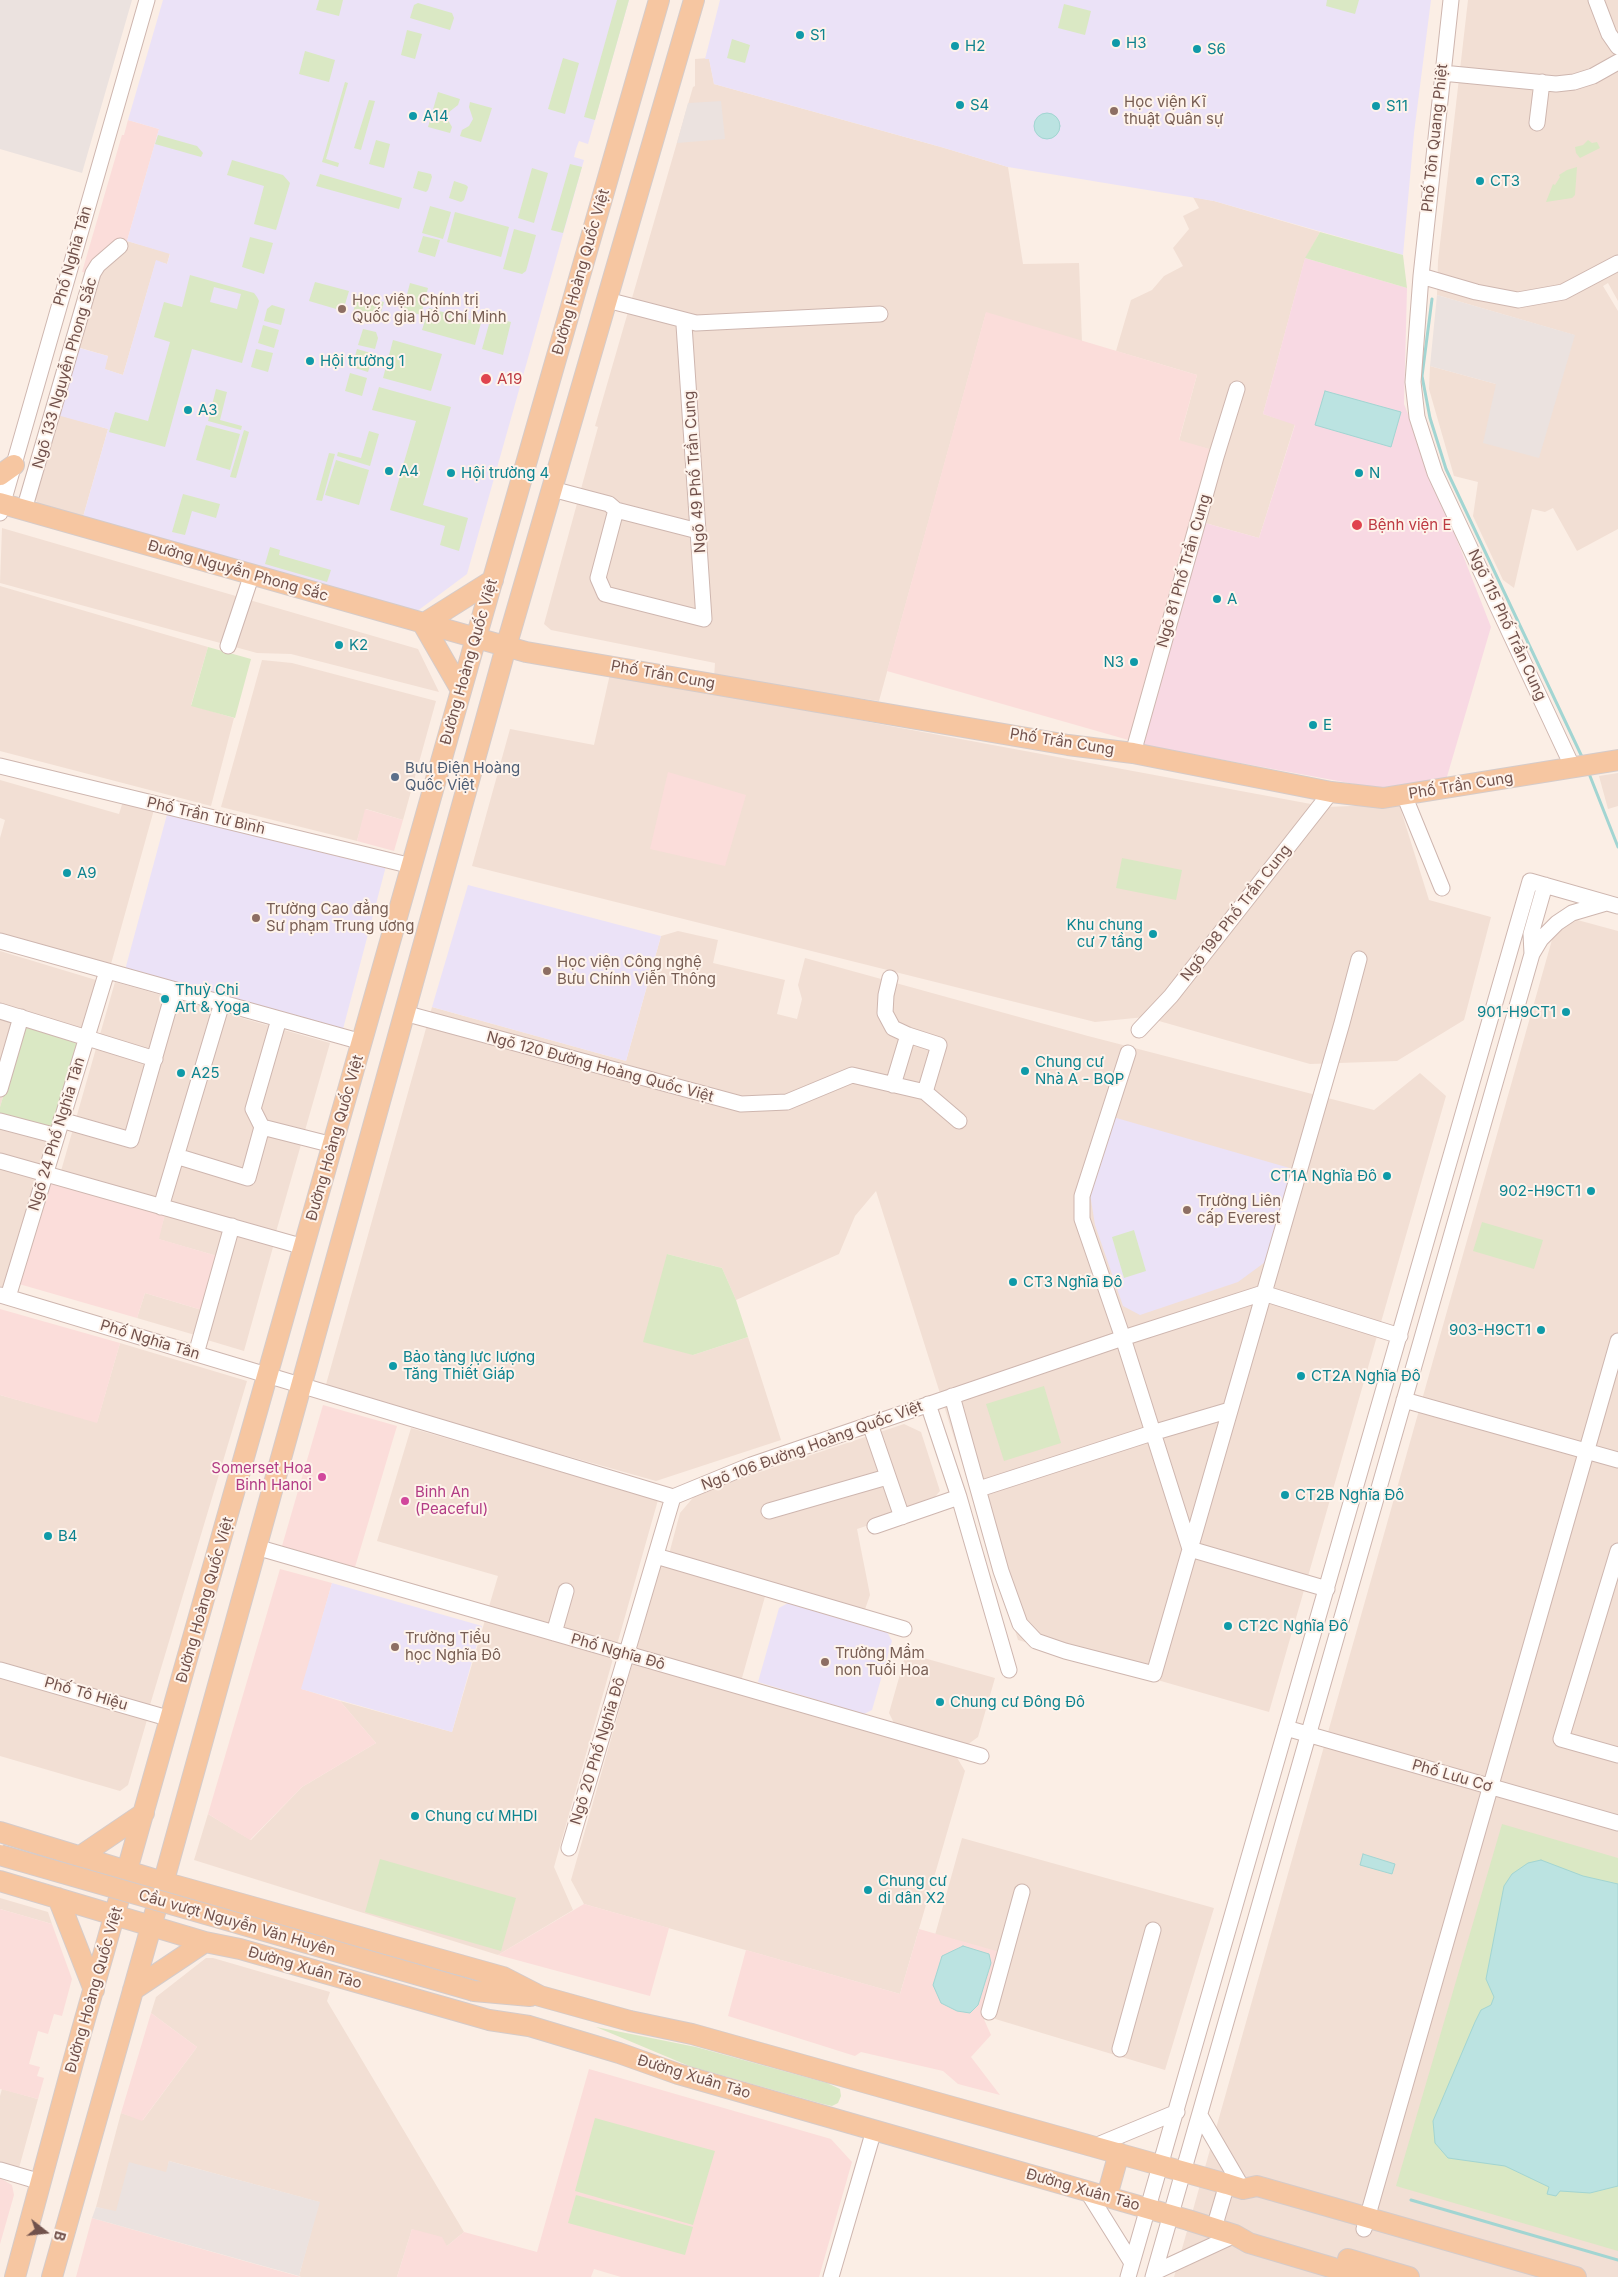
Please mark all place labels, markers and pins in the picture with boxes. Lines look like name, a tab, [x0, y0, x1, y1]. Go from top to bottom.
place label: S1	[810, 26, 826, 44]
marker: S1	[794, 29, 806, 41]
place label: H3	[1126, 34, 1146, 52]
place label: H2	[965, 37, 985, 55]
marker: H3	[1110, 37, 1122, 49]
marker: H2	[949, 40, 961, 52]
place label: S6	[1207, 40, 1226, 58]
marker: S6	[1191, 43, 1203, 55]
place label: Học viện Kĩ thuật Quân sự	[1124, 93, 1223, 128]
place label: S4	[970, 96, 989, 114]
place label: S11	[1386, 97, 1408, 115]
marker: S4	[954, 99, 966, 111]
marker: S11	[1370, 100, 1382, 112]
marker: Học viện Kĩ thuật Quân sự	[1108, 105, 1120, 117]
place label: A14	[423, 107, 449, 125]
marker: A14	[407, 110, 419, 122]
place label: CT3	[1490, 172, 1520, 190]
marker: CT3	[1474, 175, 1486, 187]
place label: Học viện Chính trị Quốc gia Hồ Chí Minh	[352, 291, 507, 326]
marker: Học viện Chính trị Quốc gia Hồ Chí Minh	[336, 303, 348, 315]
place label: Hội trường 1	[320, 352, 405, 370]
marker: Hội trường 1	[304, 355, 316, 367]
place label: A19	[497, 370, 522, 388]
marker: A19	[479, 372, 493, 386]
place label: A3	[198, 401, 218, 419]
marker: A3	[182, 404, 194, 416]
place label: A4	[399, 462, 419, 480]
place label: Hội trường 4	[461, 464, 549, 482]
place label: N	[1369, 464, 1380, 482]
marker: A4	[383, 465, 395, 477]
marker: Hội trường 4	[445, 467, 457, 479]
marker: N	[1353, 467, 1365, 479]
place label: Bệnh viện E	[1368, 516, 1451, 534]
marker: Bệnh viện E	[1350, 518, 1364, 532]
place label: A	[1227, 590, 1237, 608]
marker: A	[1211, 593, 1223, 605]
place label: K2	[349, 636, 368, 654]
marker: K2	[333, 639, 345, 651]
place label: N3	[1103, 653, 1124, 671]
marker: N3	[1128, 656, 1140, 668]
place label: E	[1323, 716, 1332, 734]
marker: E	[1307, 719, 1319, 731]
place label: Bưu Điện Hoàng Quốc Việt	[405, 759, 520, 794]
marker: Bưu Điện Hoàng Quốc Việt	[389, 771, 401, 783]
place label: A9	[77, 864, 97, 882]
marker: A9	[61, 867, 73, 879]
place label: Trường Cao đẳng Sư phạm Trung ương	[266, 900, 414, 935]
marker: Trường Cao đẳng Sư phạm Trung ương	[250, 912, 262, 924]
place label: Khu chung cư 7 tầng	[1067, 916, 1143, 951]
marker: Khu chung cư 7 tầng	[1147, 928, 1159, 940]
place label: Học viện Công nghệ Bưu Chính Viễn Thông	[557, 953, 716, 988]
marker: Học viện Công nghệ Bưu Chính Viễn Thông	[541, 965, 553, 977]
place label: Thuỳ Chi Art & Yoga	[175, 981, 250, 1016]
marker: Thuỳ Chi Art & Yoga	[159, 993, 171, 1005]
place label: 901-H9CT1	[1477, 1003, 1556, 1021]
marker: 901-H9CT1	[1560, 1006, 1572, 1018]
place label: Chung cư Nhà A - BQP	[1035, 1053, 1124, 1088]
place label: A25	[191, 1064, 220, 1082]
marker: Chung cư Nhà A - BQP	[1019, 1065, 1031, 1077]
marker: A25	[175, 1067, 187, 1079]
place label: CT1A Nghĩa Đô	[1270, 1167, 1377, 1185]
marker: CT1A Nghĩa Đô	[1381, 1170, 1393, 1182]
place label: 902-H9CT1	[1499, 1182, 1581, 1200]
marker: 902-H9CT1	[1585, 1185, 1597, 1197]
place label: Trường Liên cấp Everest	[1197, 1192, 1281, 1227]
marker: Trường Liên cấp Everest	[1181, 1204, 1193, 1216]
place label: CT3 Nghĩa Đô	[1023, 1273, 1123, 1291]
marker: CT3 Nghĩa Đô	[1007, 1276, 1019, 1288]
place label: 903-H9CT1	[1449, 1321, 1531, 1339]
marker: 903-H9CT1	[1535, 1324, 1547, 1336]
place label: Bảo tàng lực lượng Tăng Thiết Giáp	[403, 1348, 535, 1383]
marker: Bảo tàng lực lượng Tăng Thiết Giáp	[387, 1360, 399, 1372]
place label: CT2A Nghĩa Đô	[1311, 1367, 1421, 1385]
marker: CT2A Nghĩa Đô	[1295, 1370, 1307, 1382]
place label: Somerset Hoa Binh Hanoi	[211, 1459, 312, 1494]
marker: Somerset Hoa Binh Hanoi	[316, 1471, 328, 1483]
place label: Binh An (Peaceful)	[415, 1483, 488, 1518]
place label: CT2B Nghĩa Đô	[1295, 1486, 1404, 1504]
marker: CT2B Nghĩa Đô	[1279, 1489, 1291, 1501]
marker: Binh An (Peaceful)	[399, 1495, 411, 1507]
place label: B4	[58, 1527, 78, 1545]
marker: B4	[42, 1530, 54, 1542]
place label: CT2C Nghĩa Đô	[1238, 1617, 1348, 1635]
marker: CT2C Nghĩa Đô	[1222, 1620, 1234, 1632]
place label: Trường Tiểu học Nghĩa Đô	[405, 1629, 501, 1664]
marker: Trường Tiểu học Nghĩa Đô	[389, 1641, 401, 1653]
place label: Trường Mầm non Tuổi Hoa	[835, 1644, 929, 1679]
marker: Trường Mầm non Tuổi Hoa	[819, 1656, 831, 1668]
place label: Chung cư Đông Đô	[950, 1693, 1085, 1711]
marker: Chung cư Đông Đô	[934, 1696, 946, 1708]
place label: Chung cư MHDI	[425, 1807, 538, 1825]
marker: Chung cư MHDI	[409, 1810, 421, 1822]
place label: Chung cư di dân X2	[878, 1872, 947, 1907]
marker: Chung cư di dân X2	[862, 1884, 874, 1896]

